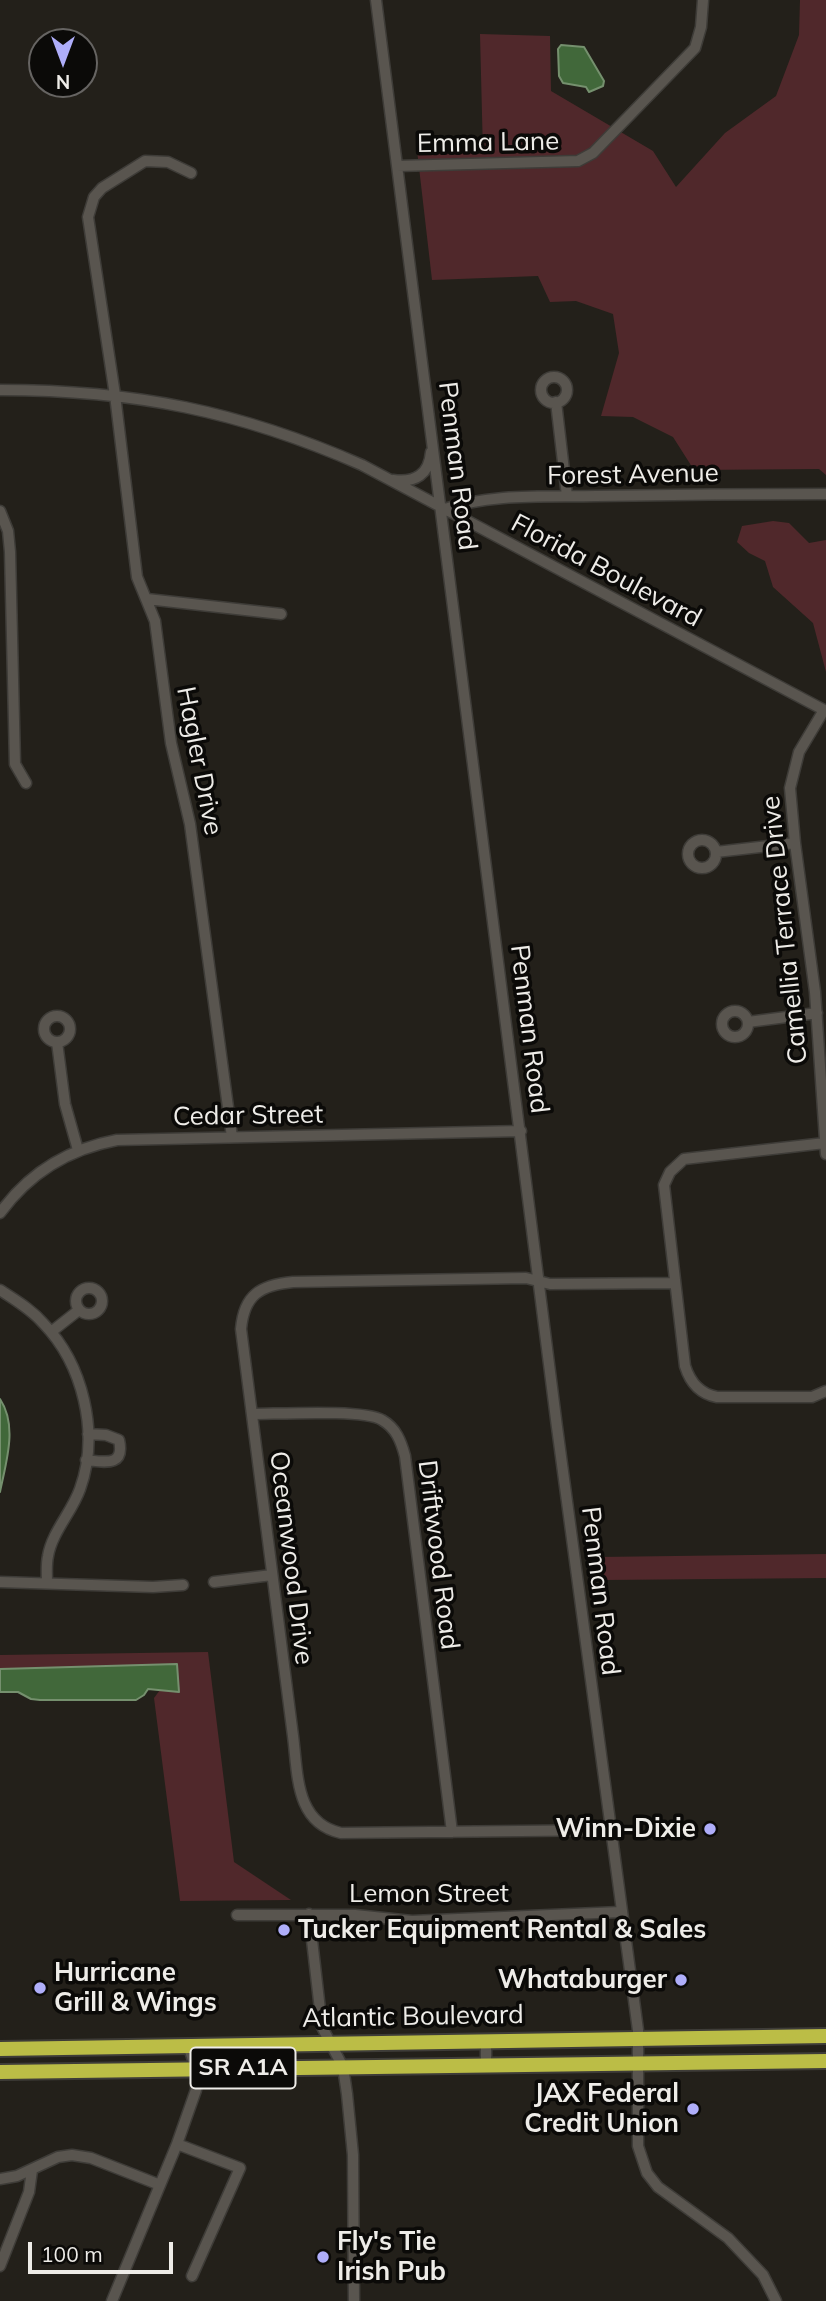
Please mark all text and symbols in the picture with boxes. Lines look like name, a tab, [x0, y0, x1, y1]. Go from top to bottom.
north arrow	[28, 28, 98, 98]
text: N	[56, 70, 70, 94]
street label: Emma Lane	[416, 126, 560, 160]
street label: Penman Road	[431, 380, 483, 552]
street label: Forest Avenue	[547, 458, 719, 492]
street label: Florida Boulevard	[506, 508, 706, 634]
street label: Hagler Drive	[169, 684, 229, 838]
street label: Camellia Terrace Drive	[755, 794, 815, 1066]
street label: Penman Road	[503, 943, 555, 1115]
street label: Cedar Street	[173, 1099, 323, 1133]
street label: Oceanwood Drive	[262, 1449, 320, 1667]
street label: Driftwood Road	[411, 1458, 465, 1652]
street label: Penman Road	[574, 1505, 626, 1677]
place label: Winn-Dixie	[555, 1813, 696, 1845]
marker: Winn-Dixie	[702, 1821, 718, 1837]
street label: Lemon Street	[349, 1878, 509, 1910]
place label: Tucker Equipment Rental & Sales	[298, 1914, 706, 1946]
marker: Tucker Equipment Rental & Sales	[276, 1922, 292, 1938]
place label: Hurricane Grill & Wings	[54, 1957, 217, 2018]
place label: Whataburger	[498, 1964, 667, 1996]
marker: Whataburger	[673, 1972, 689, 1988]
marker: Hurricane Grill & Wings	[32, 1980, 48, 1996]
street label: Atlantic Boulevard	[302, 1999, 524, 2035]
road number: SR A1A	[190, 2048, 296, 2088]
place label: JAX Federal Credit Union	[524, 2078, 679, 2140]
marker: JAX Federal Credit Union	[685, 2101, 701, 2117]
place label: Fly's Tie Irish Pub	[337, 2226, 446, 2288]
scale bar	[32, 2228, 177, 2272]
text: 100 m	[41, 2241, 103, 2267]
marker: Fly's Tie Irish Pub	[315, 2249, 331, 2265]

